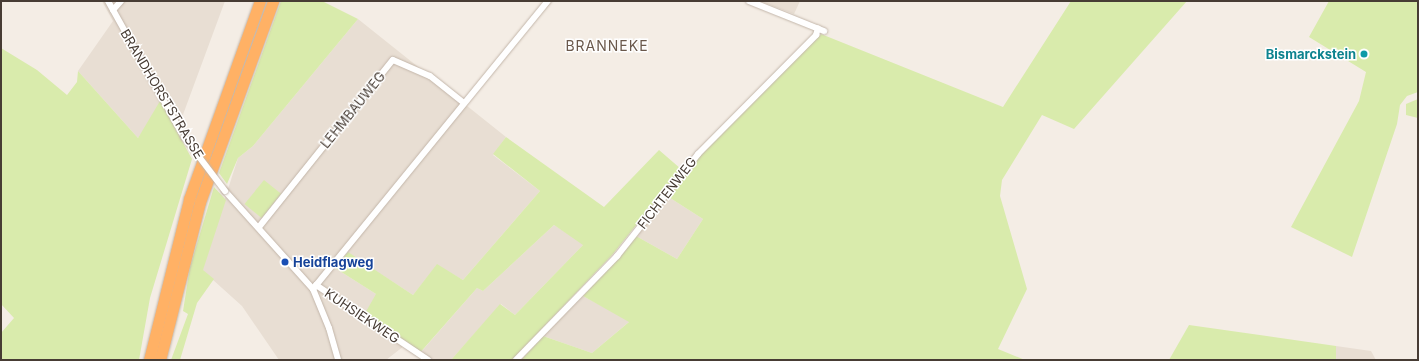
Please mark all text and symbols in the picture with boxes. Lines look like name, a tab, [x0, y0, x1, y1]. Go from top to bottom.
street label: BRANDHORSTSTRASSE	[117, 26, 207, 162]
district label: BRANNEKE	[565, 38, 649, 54]
place label: Bismarckstein	[1266, 46, 1356, 62]
marker: Bismarckstein	[1359, 49, 1369, 59]
street label: LEHMBAUWEG	[317, 69, 389, 151]
street label: FICHTENWEG	[634, 154, 700, 232]
place label: Heidflagweg	[293, 254, 373, 270]
marker: Heidflagweg	[280, 257, 290, 267]
street label: KUHSIEKWEG	[322, 285, 402, 347]

